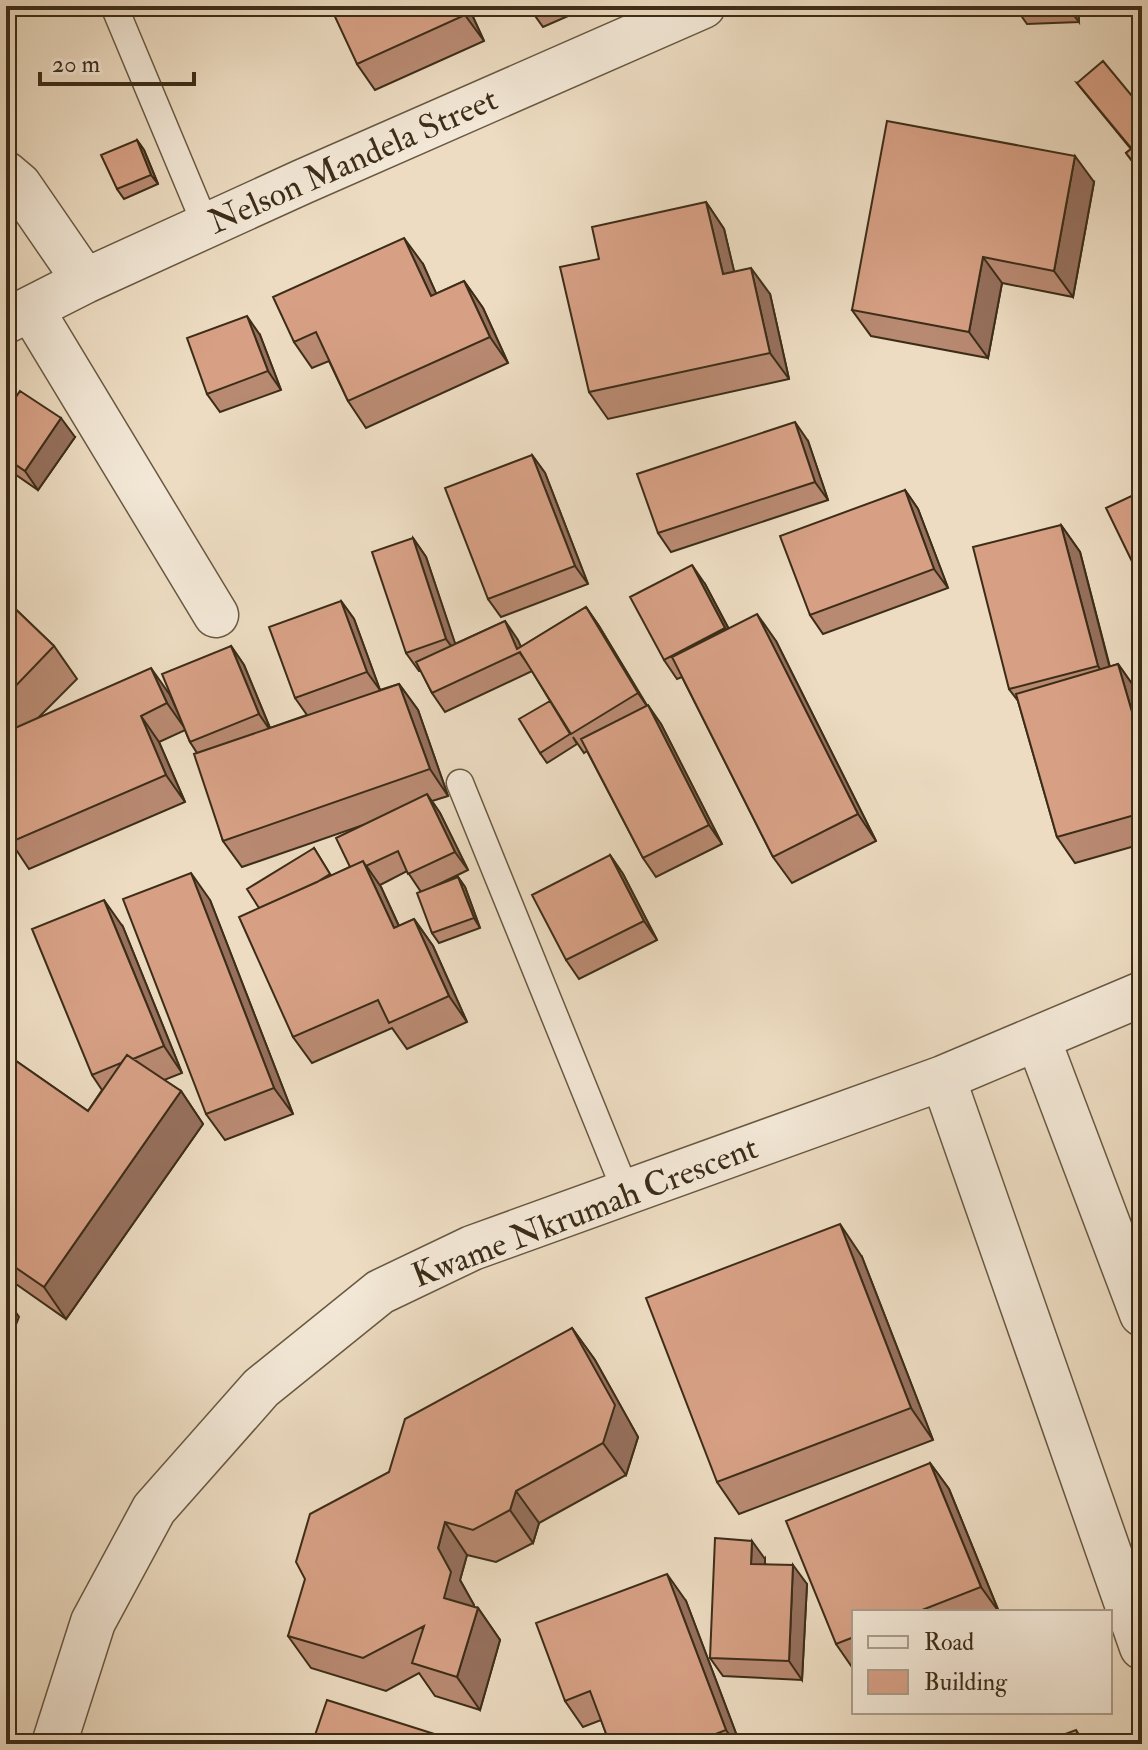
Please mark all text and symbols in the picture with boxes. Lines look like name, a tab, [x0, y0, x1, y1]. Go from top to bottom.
scale bar	[40, 36, 194, 86]
text: 20 m	[52, 49, 101, 80]
street label: Nelson Mandela Street	[202, 78, 504, 244]
street label: Kwame Nkrumah Crescent	[406, 1126, 764, 1298]
legend	[852, 1610, 1112, 1714]
text: Road	[924, 1627, 974, 1658]
text: Building	[924, 1667, 1008, 1698]

